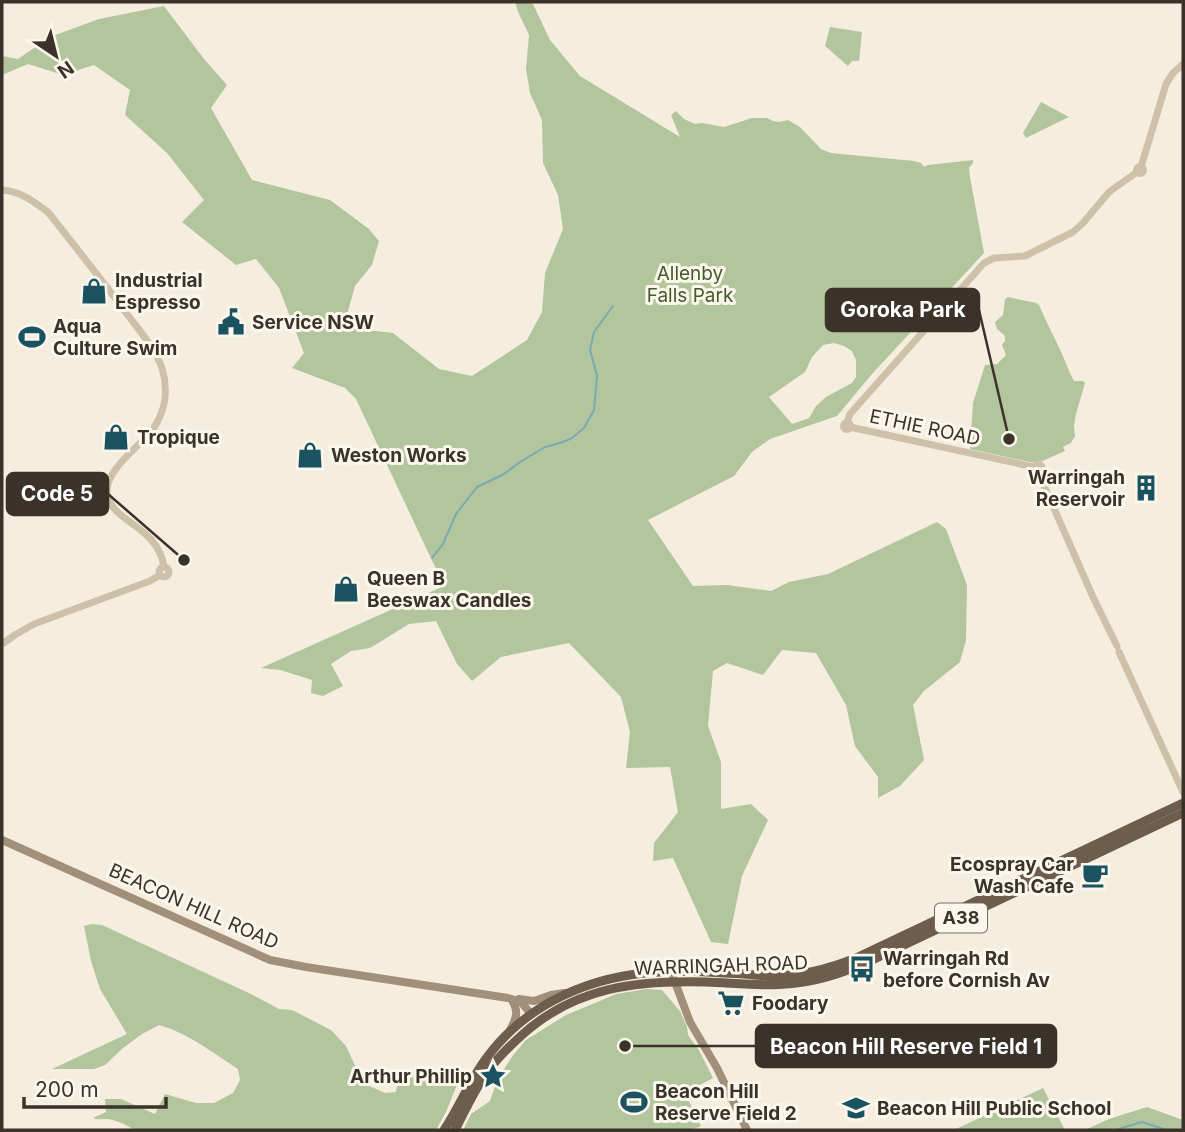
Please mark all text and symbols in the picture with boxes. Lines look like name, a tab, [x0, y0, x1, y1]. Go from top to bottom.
north arrow	[21, 21, 91, 91]
text: N	[53, 56, 78, 83]
park label: Allenby Falls Park	[647, 262, 734, 307]
place label: Industrial Espresso	[115, 269, 203, 314]
shop icon: Industrial Espresso	[79, 276, 109, 306]
callout: Goroka Park	[826, 289, 979, 331]
text: Goroka Park	[840, 297, 967, 322]
public building icon: Service NSW	[216, 307, 246, 337]
place label: Service NSW	[252, 311, 374, 334]
place label: Aqua Culture Swim	[53, 315, 177, 360]
sports icon: Aqua Culture Swim	[17, 322, 47, 352]
street label: ETHIE ROAD	[867, 405, 982, 450]
shop icon: Tropique	[101, 422, 131, 452]
place label: Tropique	[137, 426, 220, 449]
shop icon: Weston Works	[295, 440, 325, 470]
place label: Weston Works	[331, 444, 467, 467]
place label: Warringah Reservoir	[1028, 466, 1125, 511]
callout: Code 5	[7, 473, 108, 515]
building icon: Warringah Reservoir	[1131, 473, 1161, 503]
text: Code 5	[21, 481, 93, 506]
place label: Queen B Beeswax Candles	[367, 567, 532, 612]
shop icon: Queen B Beeswax Candles	[331, 574, 361, 604]
place label: Ecospray Car Wash Cafe	[950, 853, 1074, 898]
street label: BEACON HILL ROAD	[105, 859, 282, 954]
cafe icon: Ecospray Car Wash Cafe	[1080, 860, 1110, 890]
road number: A38	[935, 903, 987, 932]
place label: Warringah Rd before Cornish Av	[883, 947, 1051, 992]
street label: WARRINGAH ROAD	[634, 951, 808, 980]
bus stop icon: Warringah Rd before Cornish Av	[847, 954, 877, 984]
supermarket icon: Foodary	[716, 988, 746, 1018]
place label: Foodary	[752, 992, 829, 1015]
callout: Beacon Hill Reserve Field 1	[756, 1025, 1056, 1067]
text: Beacon Hill Reserve Field 1	[770, 1034, 1042, 1059]
place icon: Arthur Phillip	[478, 1061, 508, 1091]
place label: Arthur Phillip	[350, 1065, 472, 1088]
scale bar	[24, 1066, 166, 1110]
text: 200 m	[35, 1077, 99, 1102]
place label: Beacon Hill Reserve Field 2	[655, 1080, 797, 1125]
sports icon: Beacon Hill Reserve Field 2	[619, 1087, 649, 1117]
school or university icon: Beacon Hill Public School	[841, 1093, 871, 1123]
place label: Beacon Hill Public School	[877, 1097, 1111, 1120]

